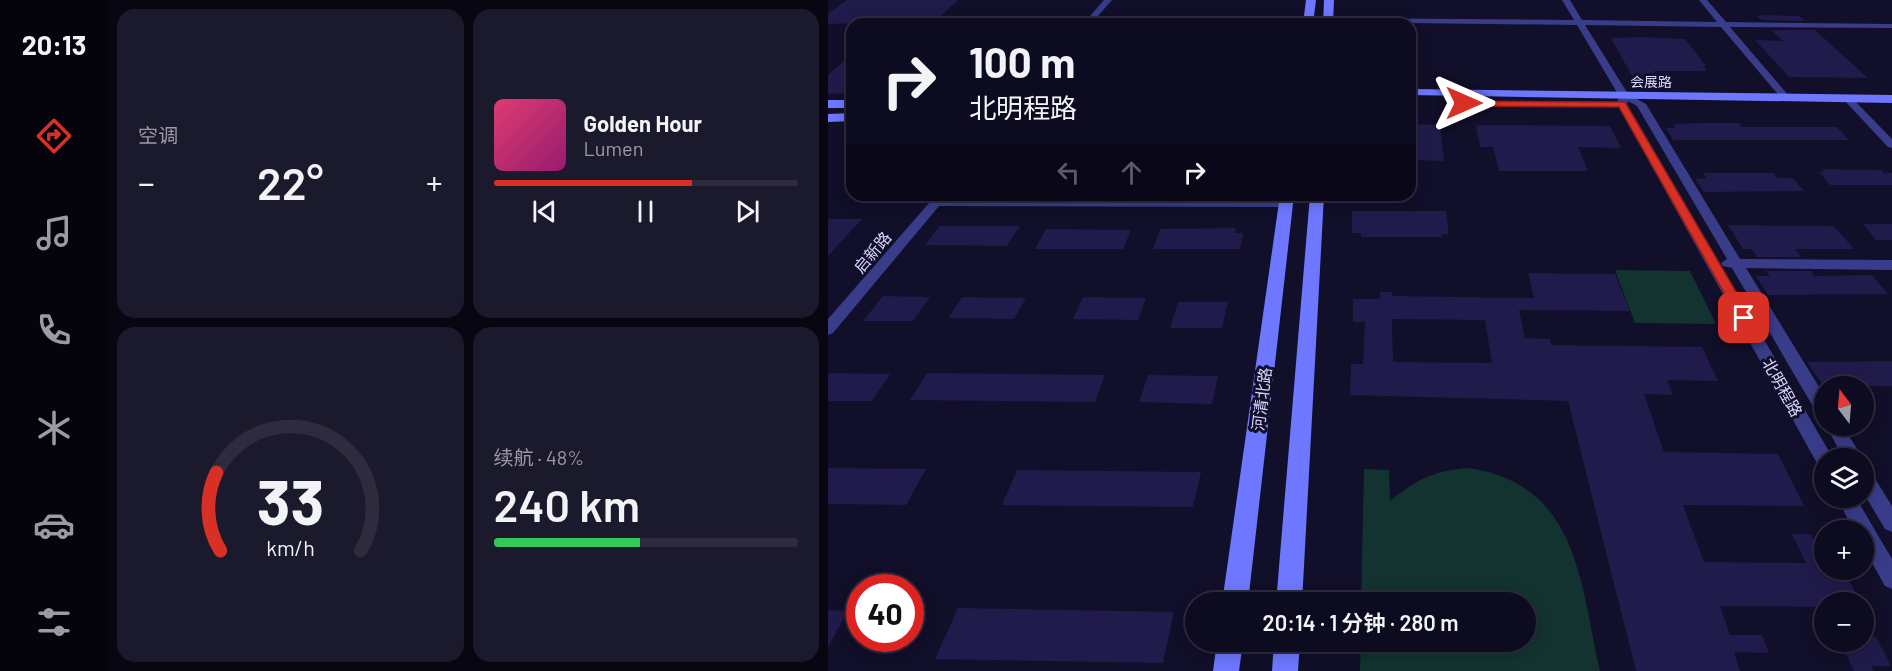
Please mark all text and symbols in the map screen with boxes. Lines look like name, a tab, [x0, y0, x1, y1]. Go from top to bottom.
text: 20:13	[22, 28, 86, 60]
text: 100 m	[969, 36, 1075, 86]
icon: right	[870, 42, 948, 120]
position arrow	[1432, 71, 1496, 135]
street label: 会展路	[1630, 73, 1672, 90]
text: 北明程路	[969, 91, 1077, 123]
text: Golden Hour	[584, 110, 702, 136]
icon: directions	[33, 115, 75, 157]
text: 空调	[138, 123, 178, 147]
text: Lumen	[584, 136, 643, 160]
text: 22°	[257, 155, 324, 209]
icon: left	[1052, 156, 1085, 189]
icon: ahead	[1115, 156, 1148, 189]
icon: right	[1178, 156, 1211, 189]
text: −	[138, 162, 155, 202]
text: +	[426, 162, 442, 202]
icon: previous	[528, 195, 561, 228]
icon: pause	[629, 195, 662, 228]
icon: next	[731, 195, 764, 228]
icon: music	[33, 212, 75, 254]
street label: 启新路	[849, 228, 895, 276]
pin	[1718, 292, 1769, 343]
icon: arrive	[1727, 301, 1760, 334]
icon: phone	[33, 309, 75, 351]
street label: 北明程路	[1759, 354, 1807, 420]
street label: 河清北路	[1248, 366, 1274, 432]
north arrow	[1814, 376, 1874, 436]
map controls	[1814, 376, 1874, 652]
icon: climate	[33, 407, 75, 449]
text: 续航 · 48%	[494, 445, 584, 469]
button: layers	[1814, 448, 1874, 508]
text: 33	[257, 463, 324, 537]
text: 240 km	[494, 477, 640, 531]
icon: car	[33, 504, 75, 546]
button: +	[1814, 520, 1874, 580]
text: km/h	[266, 536, 315, 561]
speed limit sign: 40	[846, 574, 924, 652]
button: −	[1814, 592, 1874, 652]
icon: filters	[33, 601, 75, 643]
text: 20:14 · 1 分钟 · 280 m	[1263, 609, 1458, 635]

